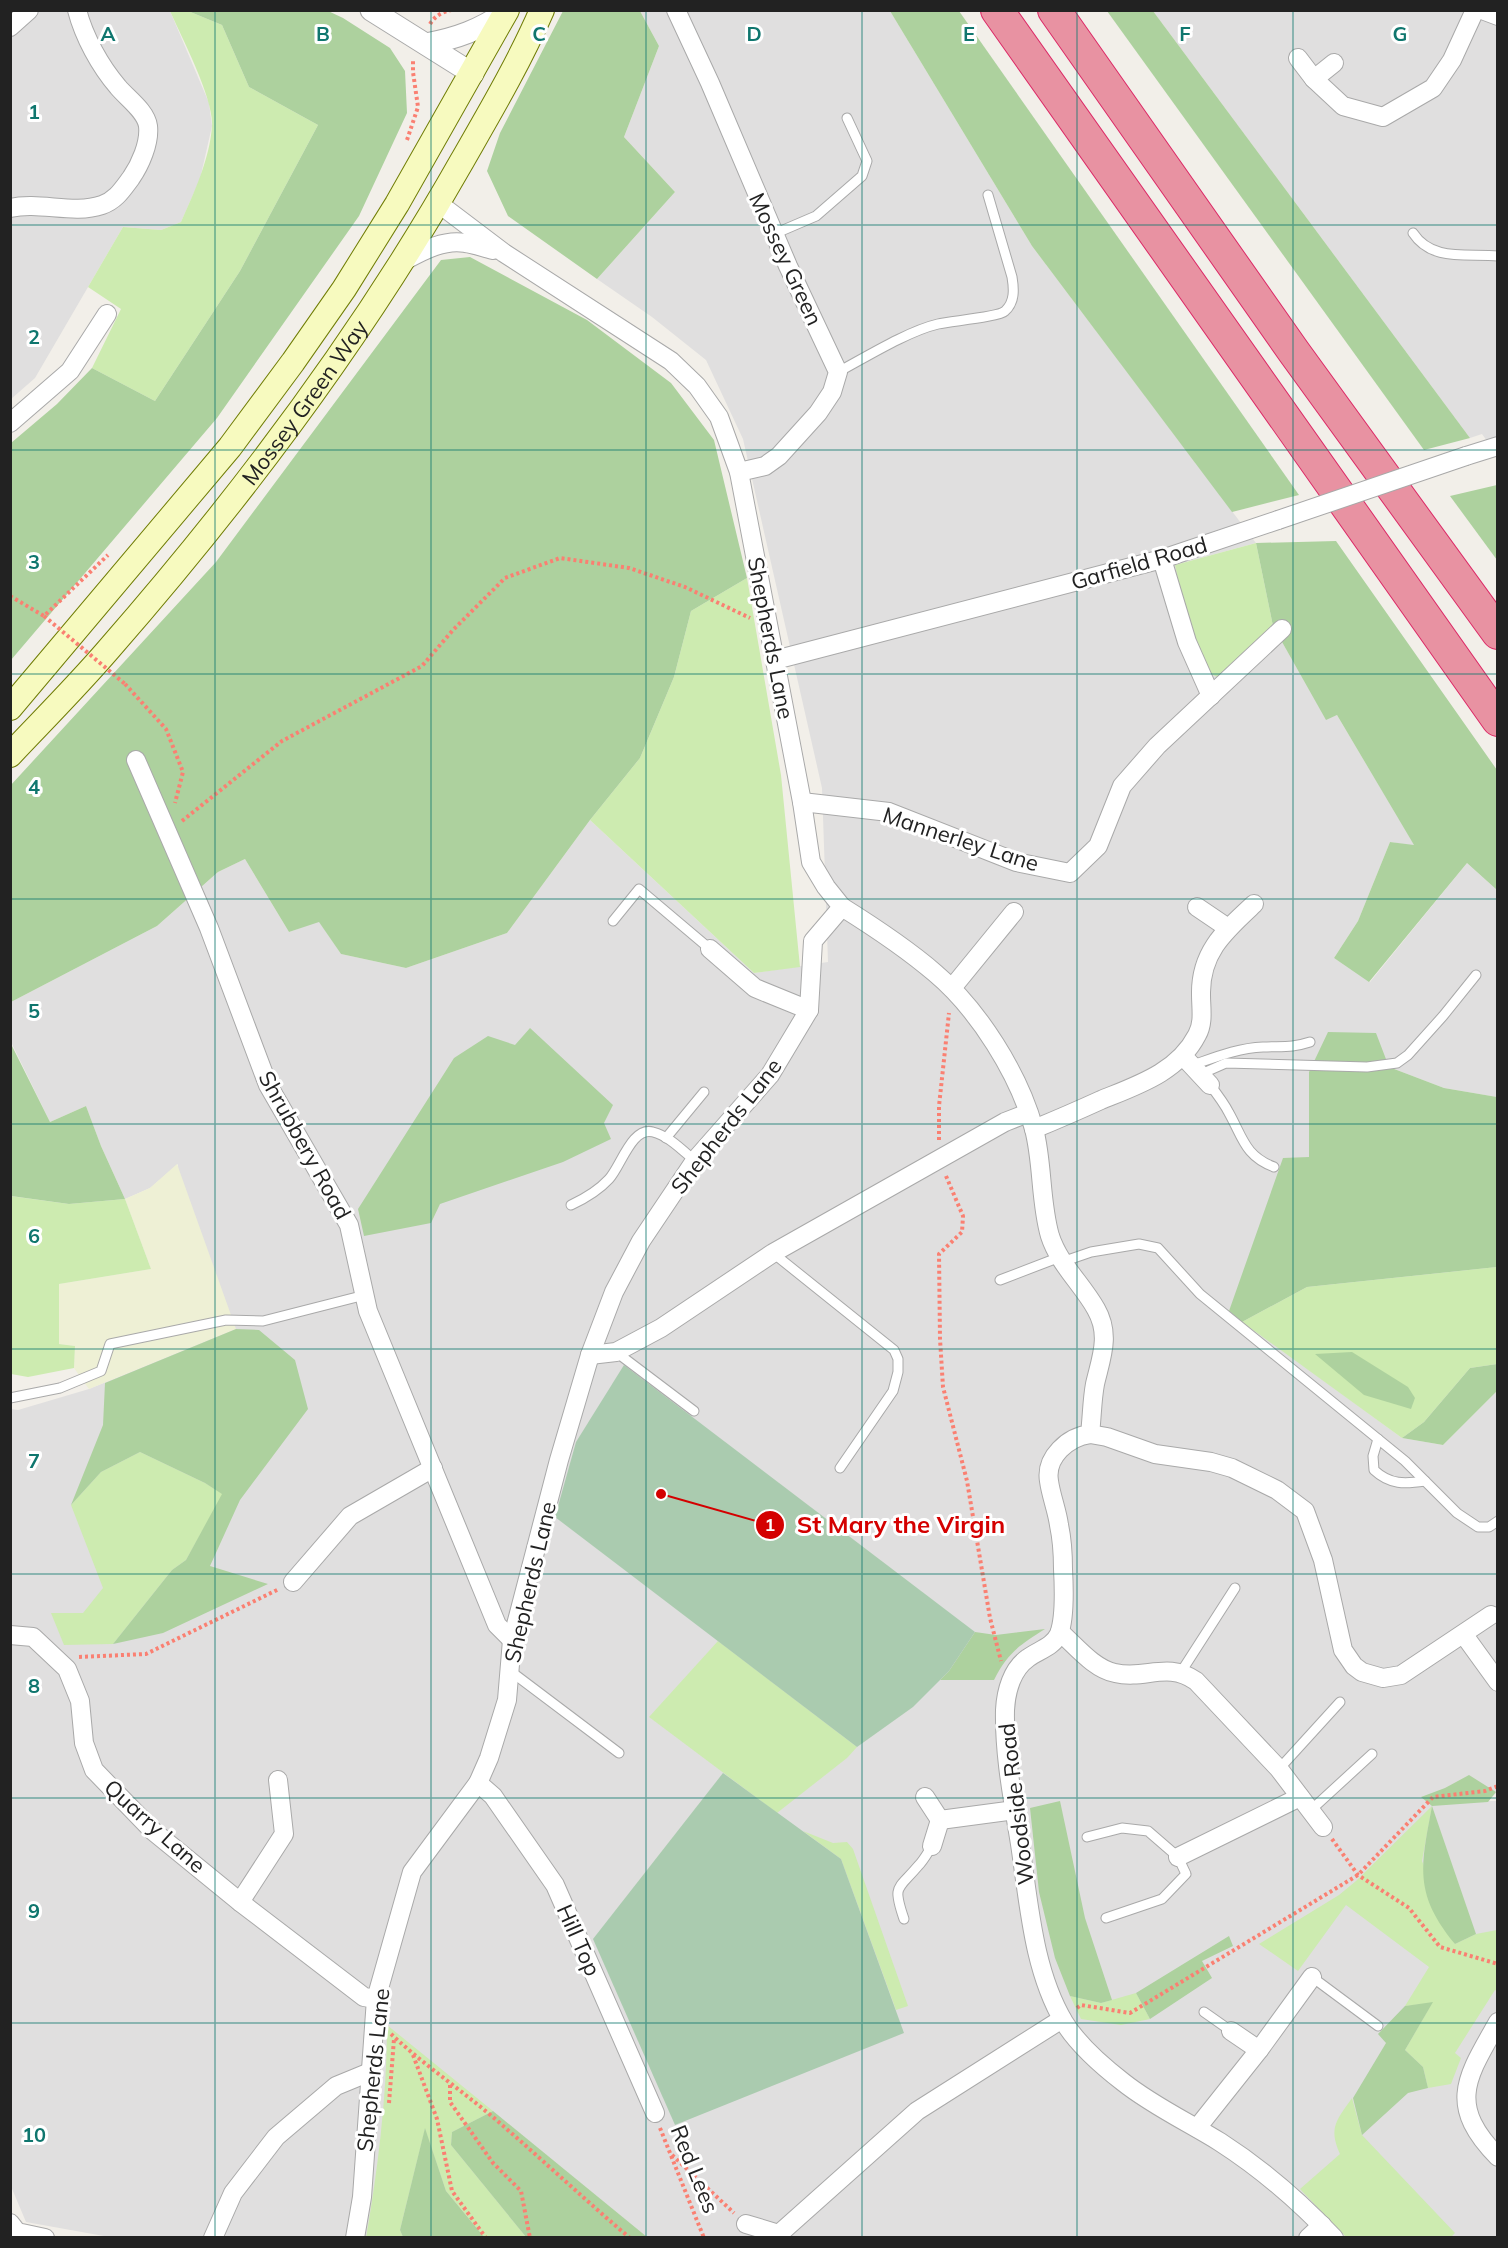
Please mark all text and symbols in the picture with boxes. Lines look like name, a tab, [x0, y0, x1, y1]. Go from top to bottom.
text: A	[101, 21, 116, 46]
text: B	[316, 21, 330, 46]
text: C	[532, 21, 546, 46]
text: D	[746, 21, 762, 46]
text: E	[963, 21, 975, 46]
text: F	[1179, 21, 1191, 46]
text: G	[1393, 21, 1407, 46]
text: 1	[28, 99, 40, 124]
street label: Mossey Green	[743, 188, 829, 330]
street label: Mossey Green Way	[235, 314, 374, 491]
text: 2	[28, 324, 40, 349]
street label: Garfield Road	[1068, 530, 1210, 596]
text: 3	[28, 549, 40, 574]
street label: Shepherds Lane	[742, 555, 800, 721]
text: 4	[28, 774, 40, 799]
street label: Mannerley Lane	[879, 801, 1043, 877]
text: 5	[28, 998, 40, 1023]
street label: Shepherds Lane	[664, 1053, 788, 1199]
street label: Shrubbery Road	[253, 1066, 357, 1224]
text: 6	[28, 1223, 40, 1248]
text: 7	[28, 1448, 40, 1473]
street label: Shepherds Lane	[498, 1499, 562, 1665]
callout: St Mary the Virgin	[755, 1504, 1017, 1546]
text: St Mary the Virgin	[797, 1509, 1005, 1539]
text: 1	[765, 1513, 775, 1536]
text: 8	[28, 1673, 40, 1698]
street label: Woodside Road	[992, 1722, 1040, 1886]
street label: Quarry Lane	[98, 1773, 212, 1879]
text: 9	[28, 1898, 40, 1923]
street label: Hill Top	[551, 1900, 607, 1980]
street label: Shepherds Lane	[350, 1987, 396, 2153]
street label: Red Lees	[665, 2121, 725, 2217]
text: 10	[22, 2122, 46, 2147]

